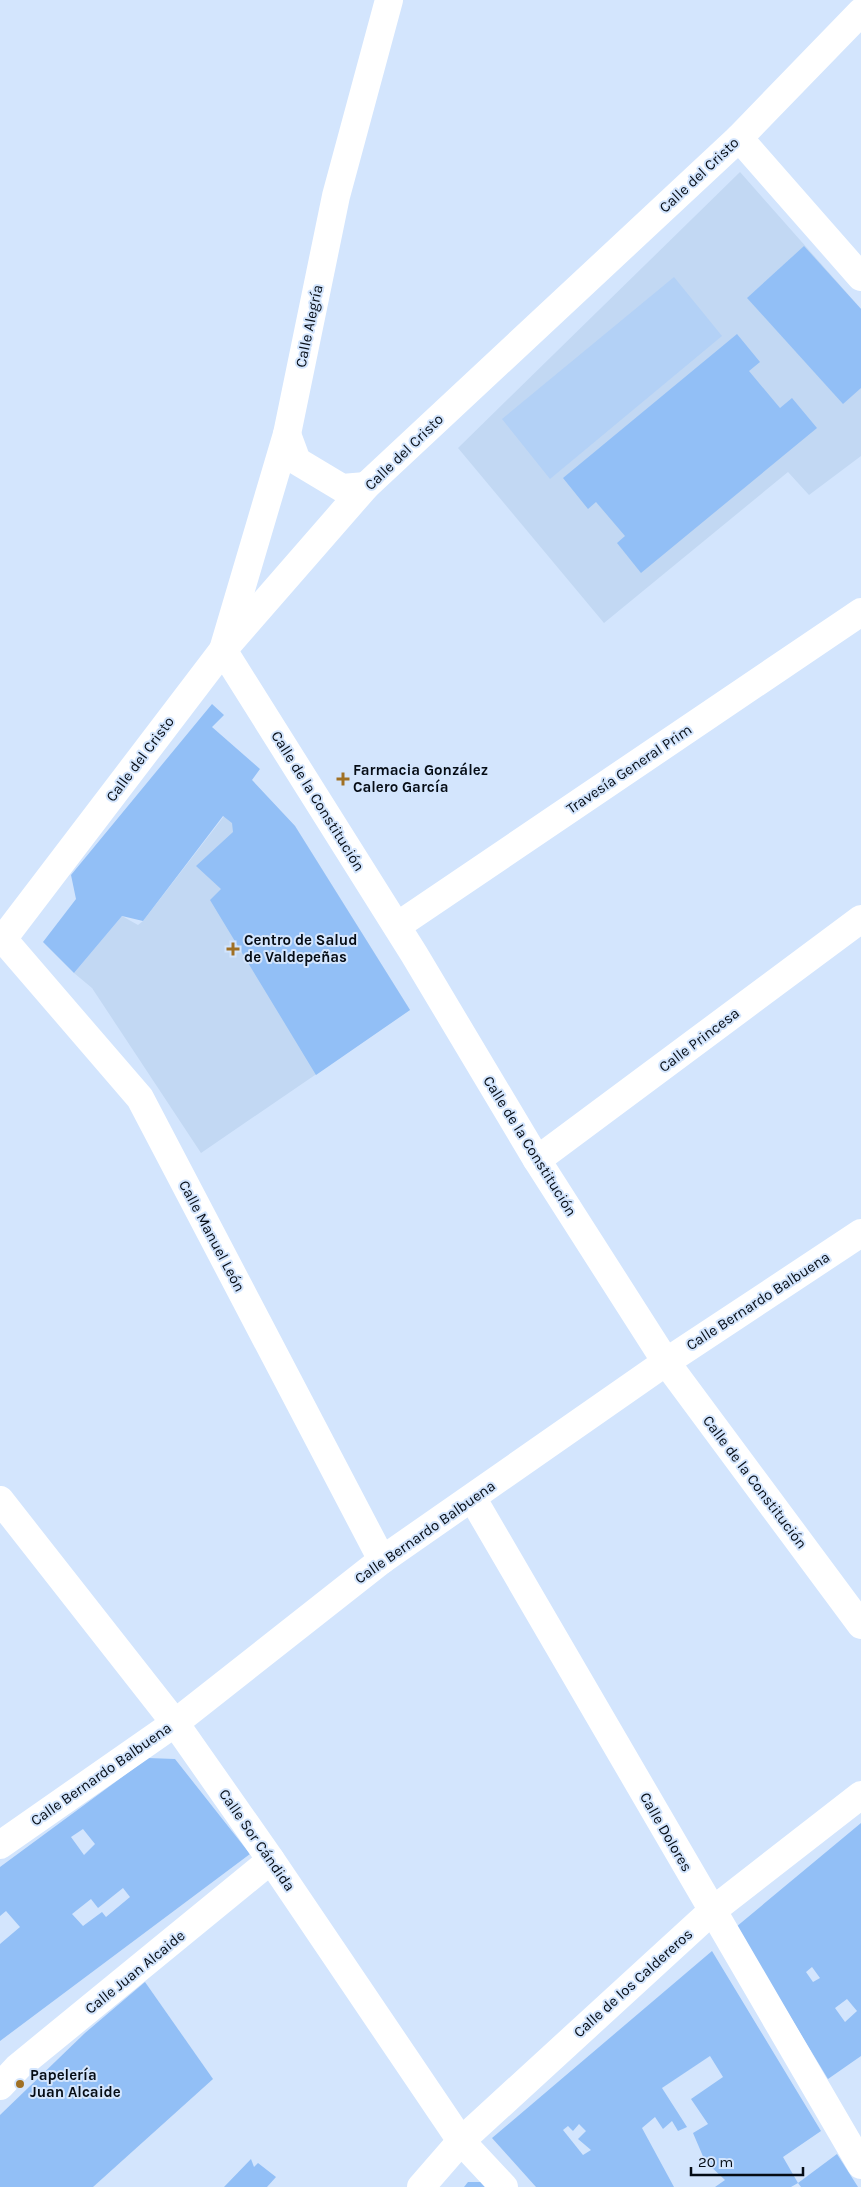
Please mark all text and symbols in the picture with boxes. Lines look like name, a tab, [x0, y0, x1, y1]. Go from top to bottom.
street label: Calle del Cristo	[655, 134, 743, 216]
street label: Calle Alegría	[291, 283, 327, 369]
street label: Calle del Cristo	[361, 410, 447, 494]
street label: Calle del Cristo	[102, 713, 178, 805]
street label: Travesía General Prim	[563, 720, 695, 818]
street label: Calle de la Constitución	[267, 728, 369, 874]
place label: Farmacia González Calero García	[353, 761, 488, 796]
marker: Farmacia González Calero García	[337, 773, 349, 785]
place label: Centro de Salud de Valdepeñas	[244, 931, 357, 966]
marker: Centro de Salud de Valdepeñas	[226, 942, 240, 956]
street label: Calle Princesa	[655, 1004, 743, 1076]
street label: Calle de la Constitución	[479, 1073, 581, 1219]
street label: Calle Manuel León	[175, 1177, 249, 1295]
street label: Calle Bernardo Balbuena	[683, 1248, 833, 1354]
street label: Calle de la Constitución	[699, 1412, 811, 1552]
street label: Calle Bernardo Balbuena	[351, 1477, 499, 1587]
street label: Calle Bernardo Balbuena	[27, 1719, 175, 1829]
street label: Calle Sor Cándida	[215, 1786, 299, 1894]
street label: Calle Dolores	[636, 1789, 696, 1875]
street label: Calle de los Caldereros	[570, 1925, 696, 2041]
street label: Calle Juan Alcaide	[82, 1926, 188, 2018]
place label: Papelería Juan Alcaide	[30, 2066, 121, 2101]
marker: Papelería Juan Alcaide	[14, 2078, 26, 2090]
scale bar	[691, 2144, 804, 2176]
text: 20 m	[698, 2153, 733, 2171]

